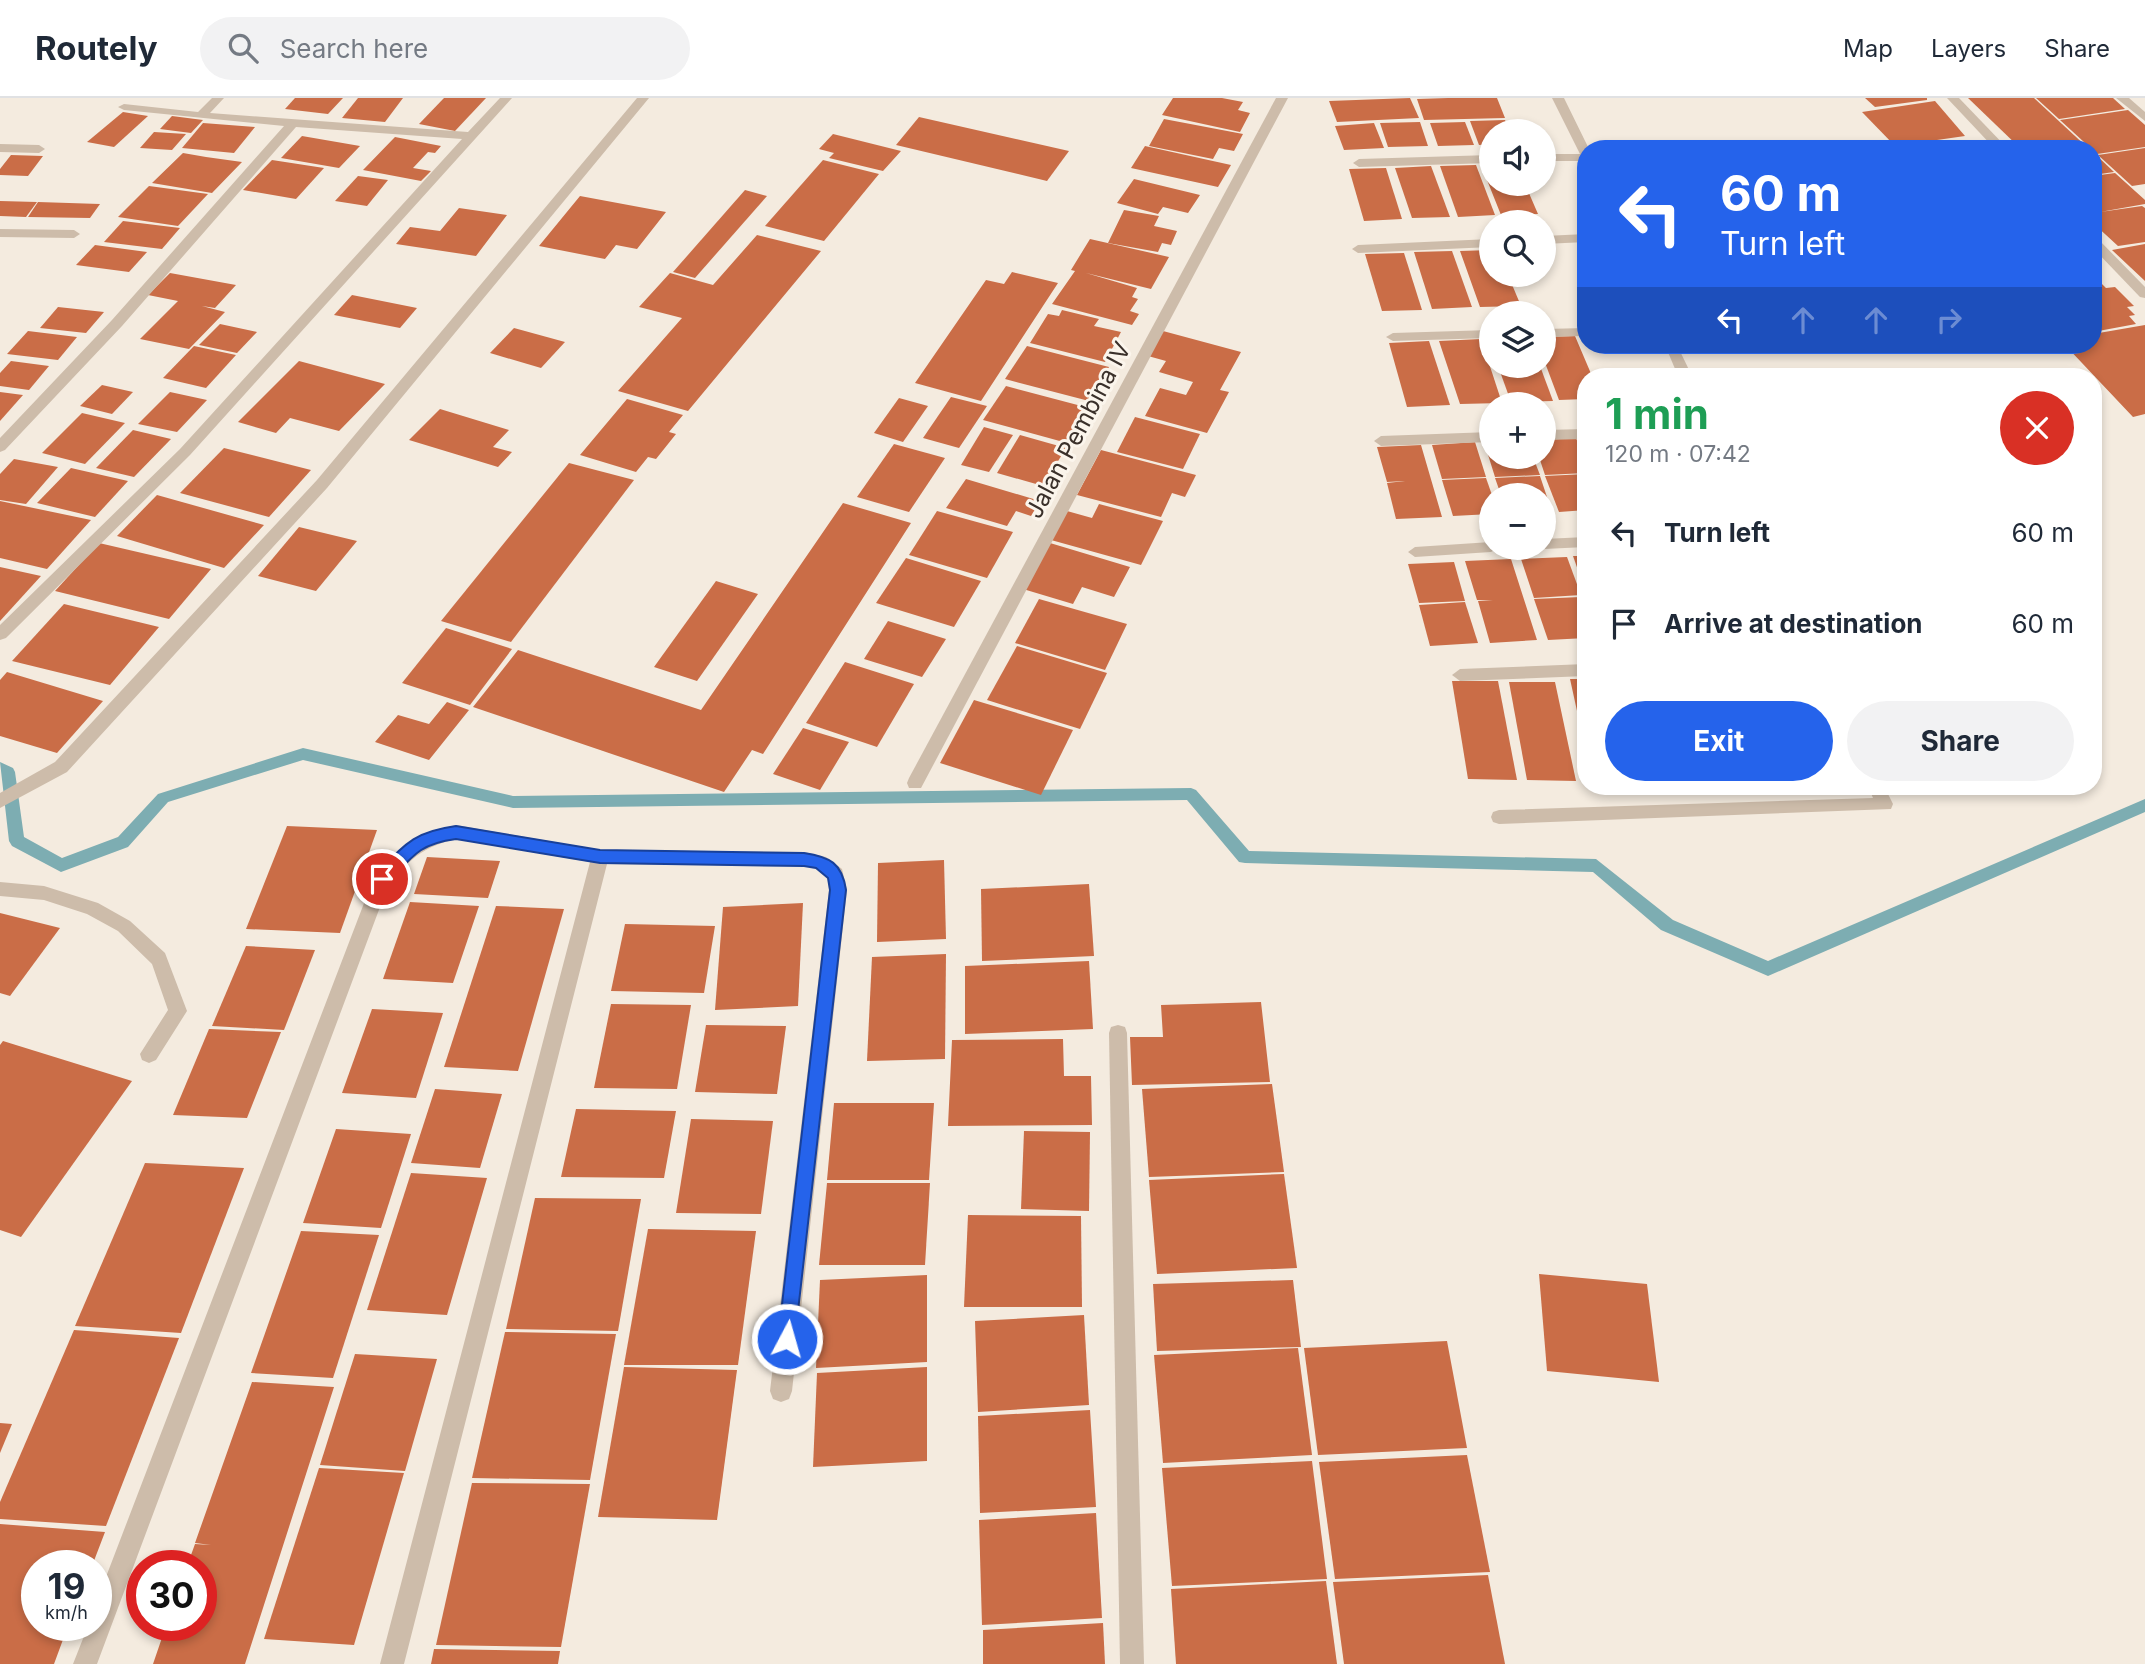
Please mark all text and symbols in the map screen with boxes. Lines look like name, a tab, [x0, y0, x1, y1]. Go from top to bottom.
search box	[200, 17, 690, 80]
text: Routely	[35, 28, 158, 68]
icon: search	[224, 29, 262, 67]
text: Search here	[280, 33, 428, 64]
text: Map	[1843, 34, 1893, 63]
text: Layers	[1931, 34, 2006, 63]
text: Share	[2044, 34, 2110, 63]
map controls	[1479, 119, 1556, 560]
button: sound	[1479, 119, 1556, 196]
text: 60 m	[1720, 164, 1841, 223]
icon: left	[1605, 168, 1696, 259]
button: search	[1479, 210, 1556, 287]
text: Turn left	[1720, 224, 1845, 263]
button: layers	[1479, 301, 1556, 378]
icon: left	[1711, 301, 1749, 339]
icon: ahead	[1784, 301, 1822, 339]
icon: ahead	[1857, 301, 1895, 339]
icon: right	[1930, 301, 1968, 339]
street label: Jalan Pembina IV	[1019, 337, 1137, 523]
text: 1 min	[1605, 388, 1709, 439]
button: close	[2000, 391, 2074, 465]
button: +	[1479, 392, 1556, 469]
text: 120 m · 07:42	[1605, 440, 1751, 468]
button: −	[1479, 483, 1556, 560]
icon: left	[1605, 514, 1643, 552]
text: Turn left	[1664, 517, 1770, 548]
text: 60 m	[2011, 517, 2074, 548]
icon: arrive	[1605, 605, 1643, 643]
text: Arrive at destination	[1664, 608, 1923, 639]
text: 60 m	[2011, 608, 2074, 639]
button: Exit	[1605, 701, 1833, 781]
button: Share	[1847, 701, 2074, 781]
pin	[352, 849, 412, 909]
icon: arrive	[363, 860, 401, 898]
position arrow	[750, 1302, 824, 1376]
speed limit sign: 30	[126, 1550, 217, 1641]
text: 19	[48, 1565, 85, 1607]
text: km/h	[45, 1602, 88, 1623]

